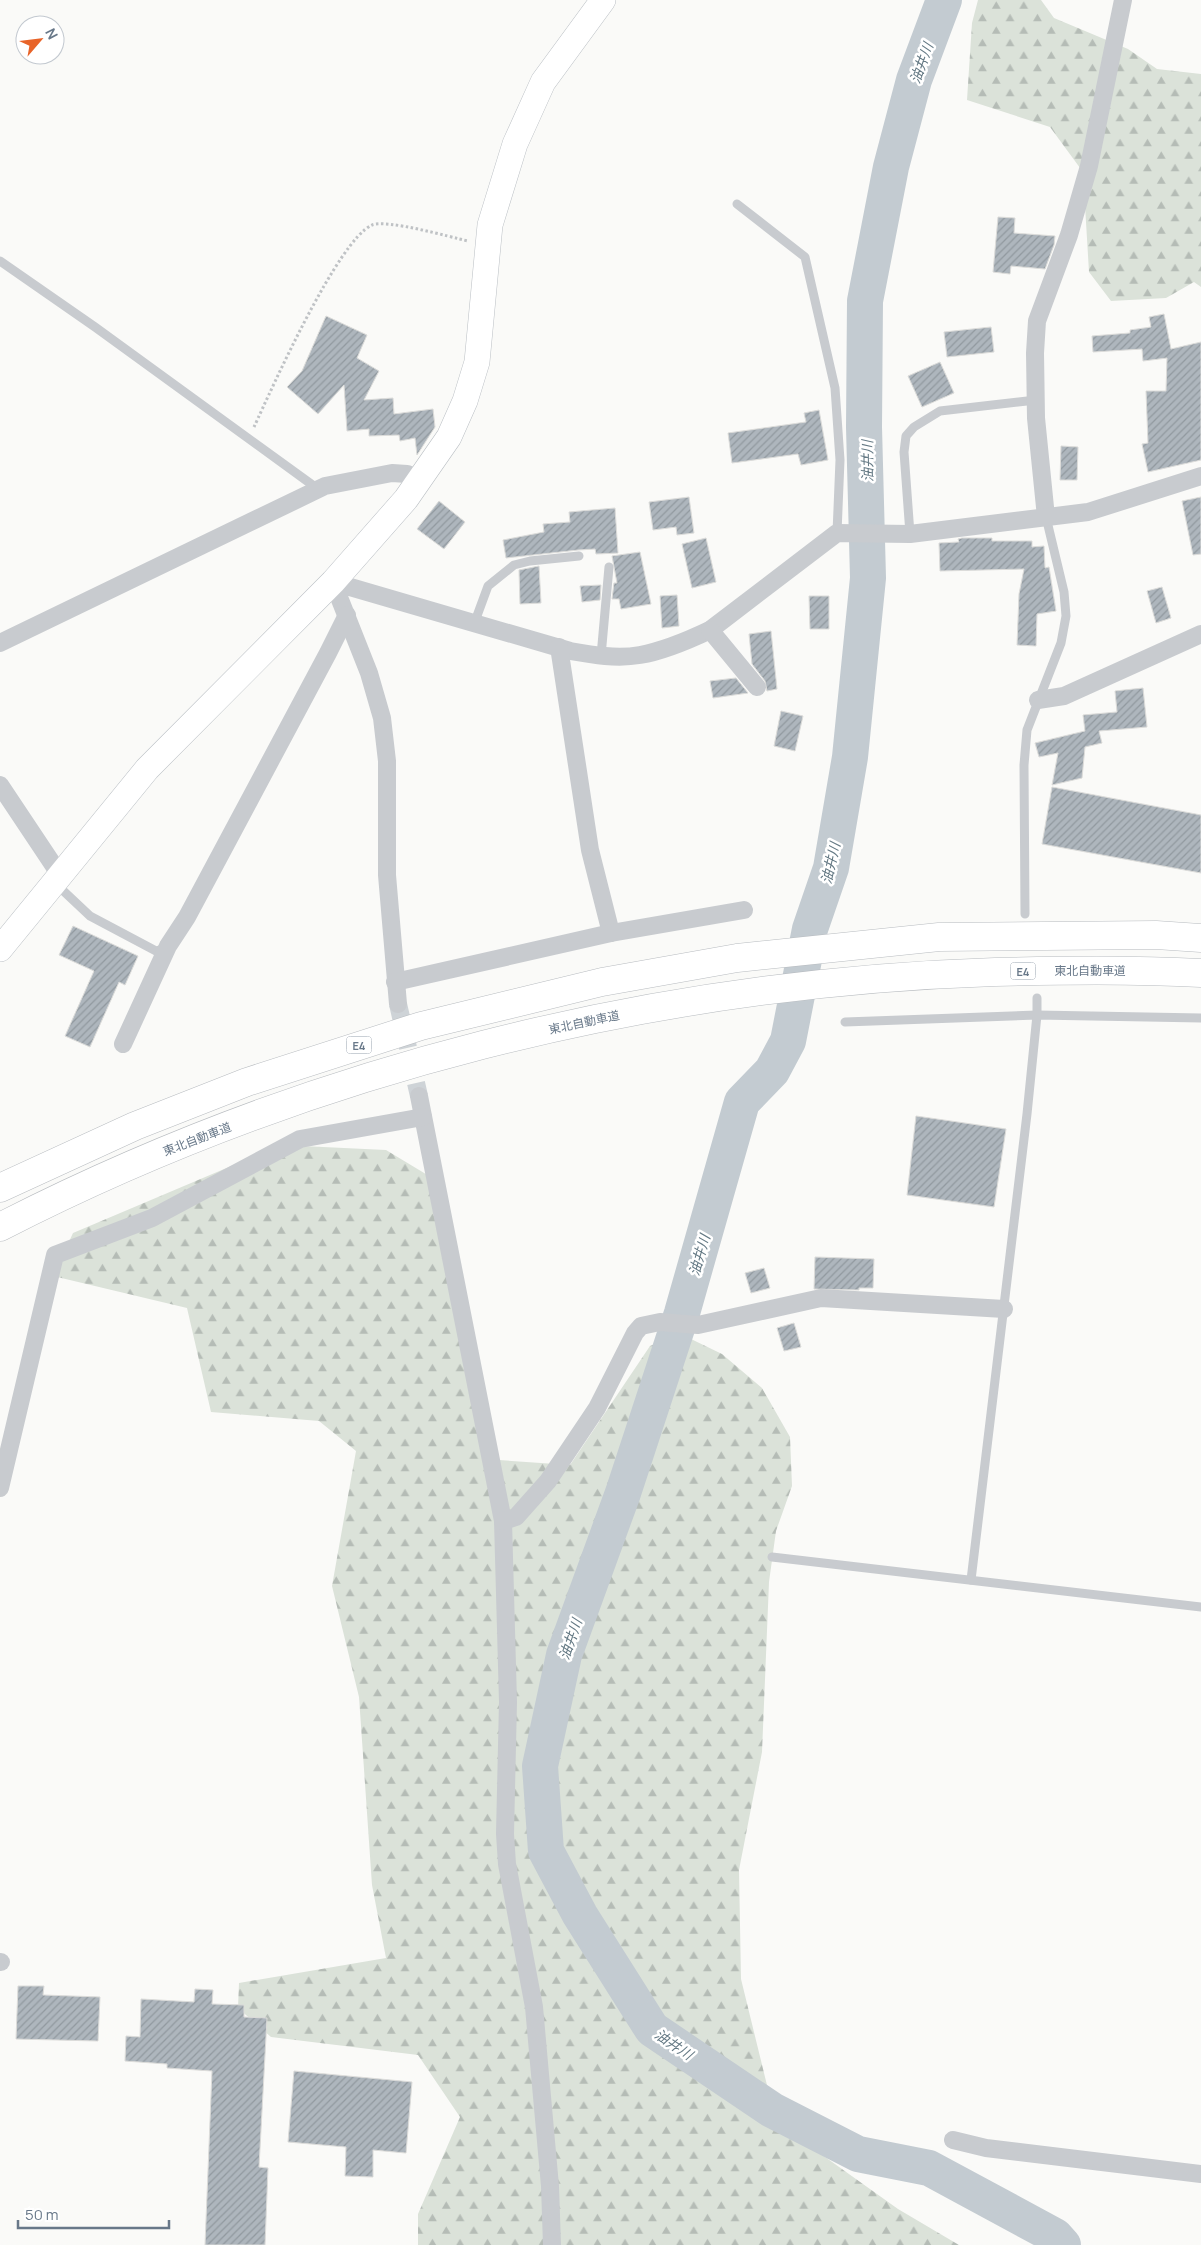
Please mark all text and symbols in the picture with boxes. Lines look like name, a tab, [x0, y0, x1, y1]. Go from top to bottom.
north arrow	[15, 15, 65, 65]
text: N	[41, 25, 63, 43]
water label: 油井川	[905, 38, 938, 86]
water label: 油井川	[857, 438, 877, 482]
water label: 油井川	[816, 838, 844, 886]
road number: E4	[1010, 962, 1036, 979]
street label: 東北自動車道	[1054, 962, 1126, 979]
street label: 東北自動車道	[547, 1006, 621, 1038]
road number: E4	[346, 1036, 372, 1054]
street label: 東北自動車道	[160, 1118, 234, 1160]
water label: 油井川	[684, 1230, 714, 1278]
water label: 油井川	[554, 1614, 586, 1662]
water label: 油井川	[651, 2024, 698, 2065]
scale bar	[18, 2198, 169, 2230]
text: 50 m	[25, 2204, 59, 2225]

